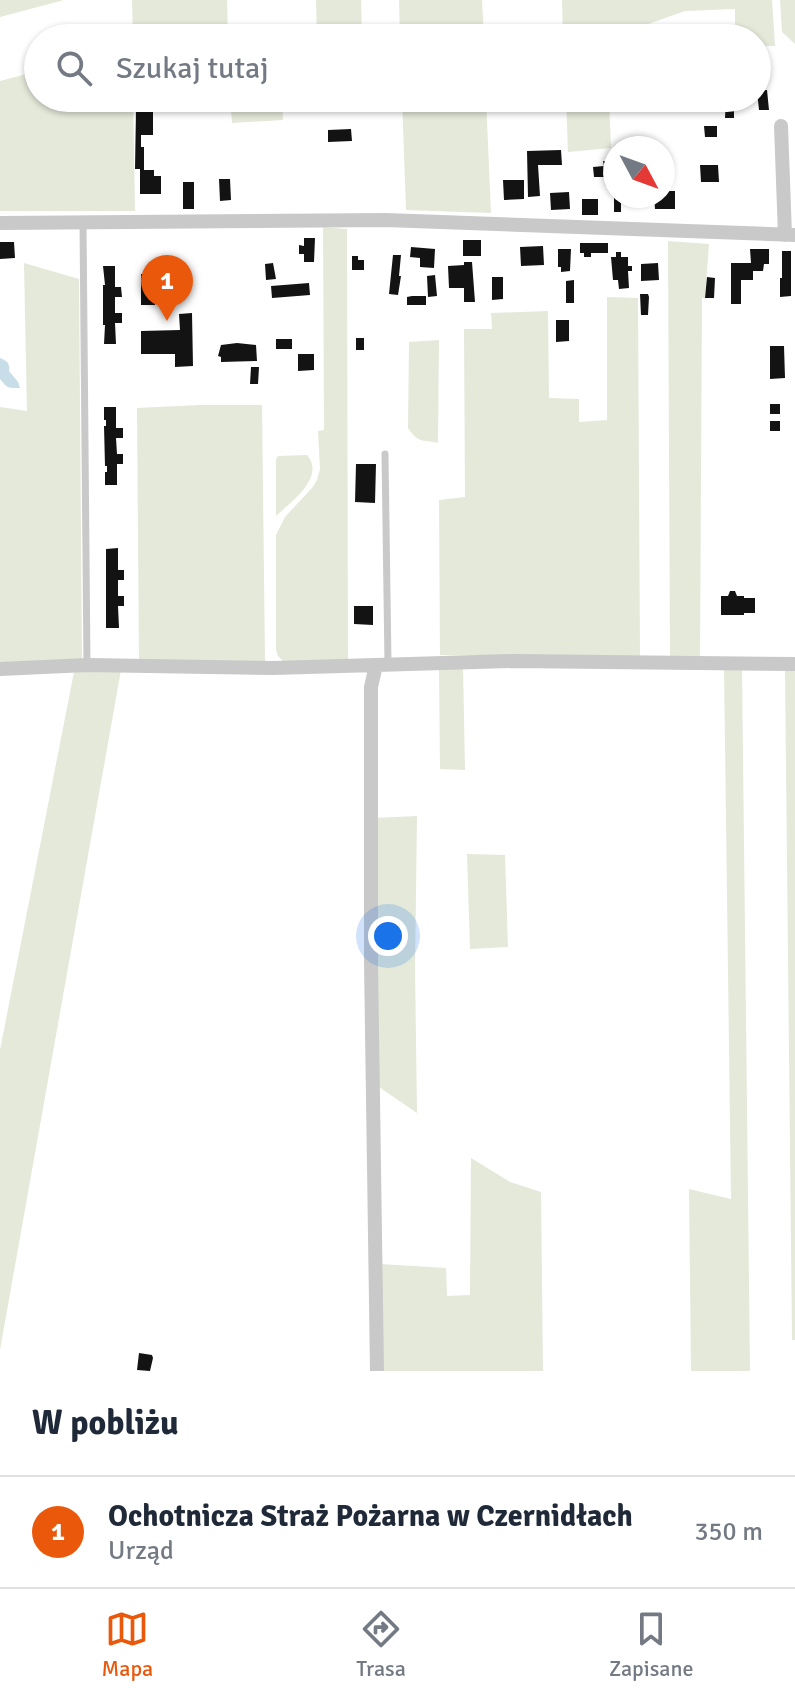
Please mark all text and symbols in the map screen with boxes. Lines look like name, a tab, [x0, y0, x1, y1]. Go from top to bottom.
search box	[24, 24, 771, 112]
icon: search	[52, 46, 96, 90]
text: Szukaj tutaj	[116, 50, 269, 87]
north arrow	[603, 136, 675, 208]
pin: 1	[141, 255, 193, 321]
your location	[368, 916, 408, 956]
text: W pobliżu	[32, 1402, 179, 1444]
text: Ochotnicza Straż Pożarna w Czernidłach	[108, 1498, 633, 1535]
text: 1	[51, 1516, 65, 1548]
text: 350 m	[694, 1516, 763, 1548]
text: Urząd	[108, 1535, 174, 1567]
tab: Mapa	[102, 1607, 153, 1682]
tab: Trasa	[356, 1607, 406, 1682]
tab: Zapisane	[609, 1607, 693, 1682]

